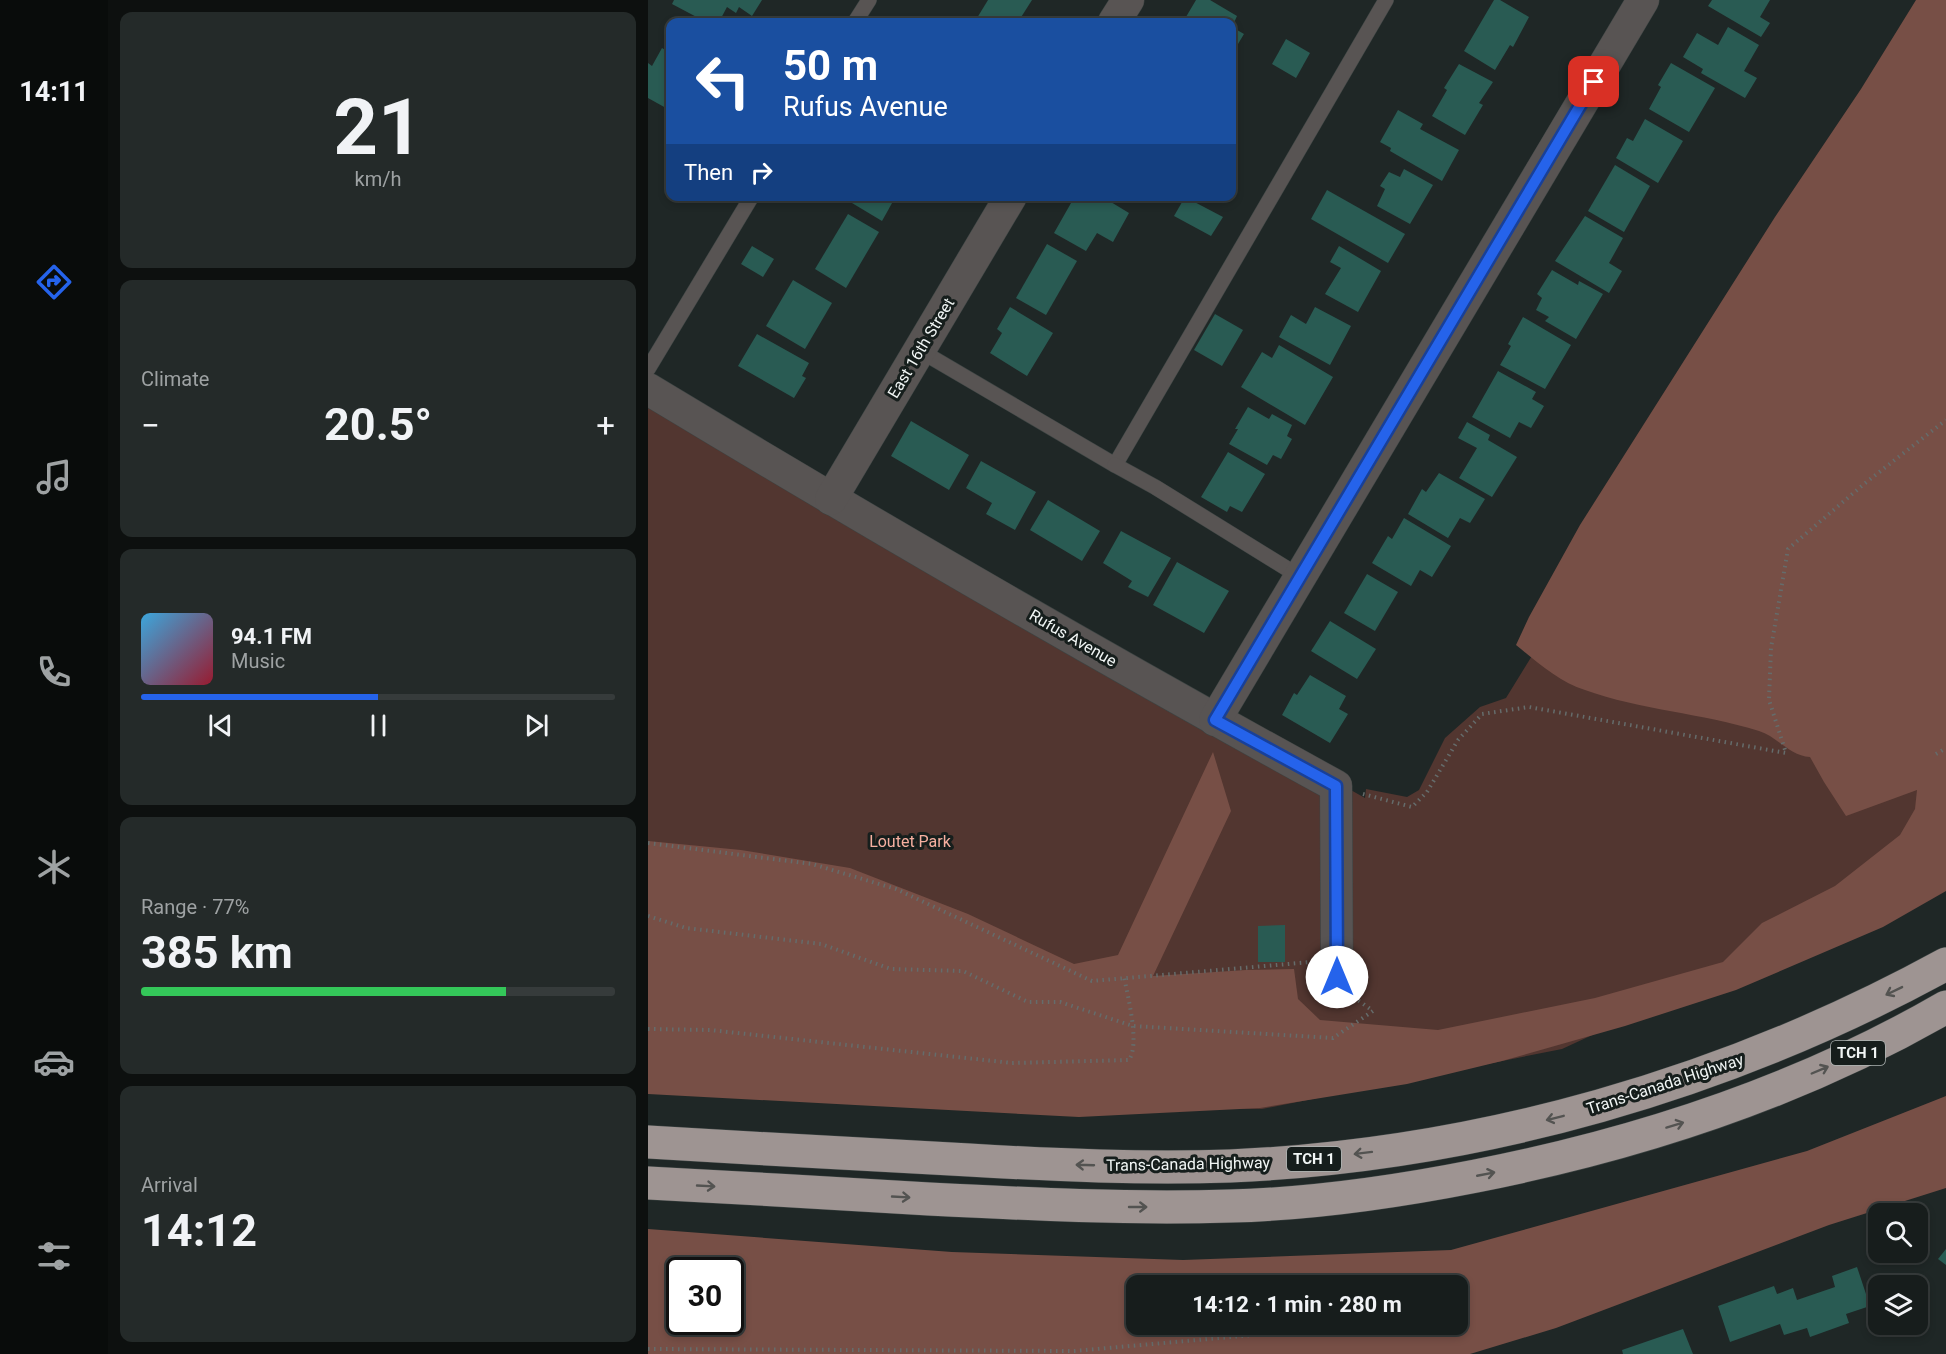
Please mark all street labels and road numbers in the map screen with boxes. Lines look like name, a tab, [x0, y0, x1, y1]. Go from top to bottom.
street label: East 16th Street	[884, 294, 958, 402]
street label: Rufus Avenue	[1026, 605, 1120, 671]
road number: TCH 1	[1831, 1041, 1885, 1065]
street label: Trans-Canada Highway	[1584, 1050, 1746, 1118]
road number: TCH 1	[1287, 1147, 1341, 1171]
street label: Trans-Canada Highway	[1106, 1153, 1271, 1175]

